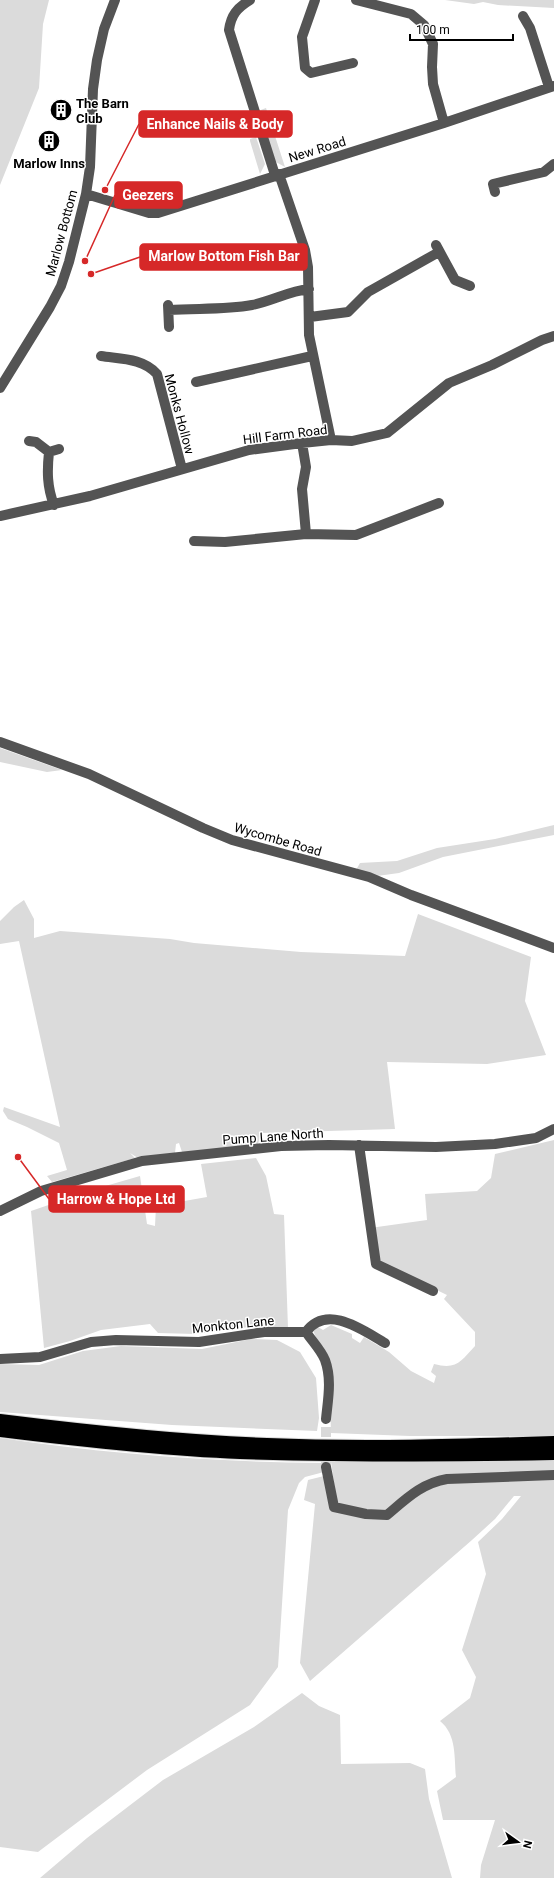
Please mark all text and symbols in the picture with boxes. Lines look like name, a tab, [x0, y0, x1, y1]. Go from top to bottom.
scale bar	[410, 16, 513, 42]
text: 100 m	[416, 23, 450, 37]
place label: The Barn Club	[76, 96, 129, 126]
building icon: The Barn Club	[48, 97, 74, 123]
callout: Enhance Nails & Body	[139, 111, 292, 137]
text: Enhance Nails & Body	[146, 116, 285, 132]
building icon: Marlow Inns	[36, 128, 62, 154]
street label: New Road	[287, 134, 348, 165]
place label: Marlow Inns	[13, 156, 85, 171]
callout: Geezers	[115, 182, 182, 208]
text: Geezers	[122, 187, 174, 203]
street label: Marlow Bottom	[43, 188, 80, 278]
callout: Marlow Bottom Fish Bar	[140, 244, 307, 270]
text: Marlow Bottom Fish Bar	[148, 248, 300, 264]
street label: Monks Hollow	[162, 372, 198, 456]
street label: Hill Farm Road	[242, 422, 328, 447]
street label: Wycombe Road	[232, 820, 323, 859]
street label: Pump Lane North	[222, 1125, 324, 1148]
callout: Harrow & Hope Ltd	[49, 1186, 184, 1212]
text: Harrow & Hope Ltd	[57, 1191, 175, 1207]
street label: Monkton Lane	[191, 1313, 275, 1336]
north arrow	[498, 1822, 538, 1862]
text: N	[520, 1839, 534, 1850]

